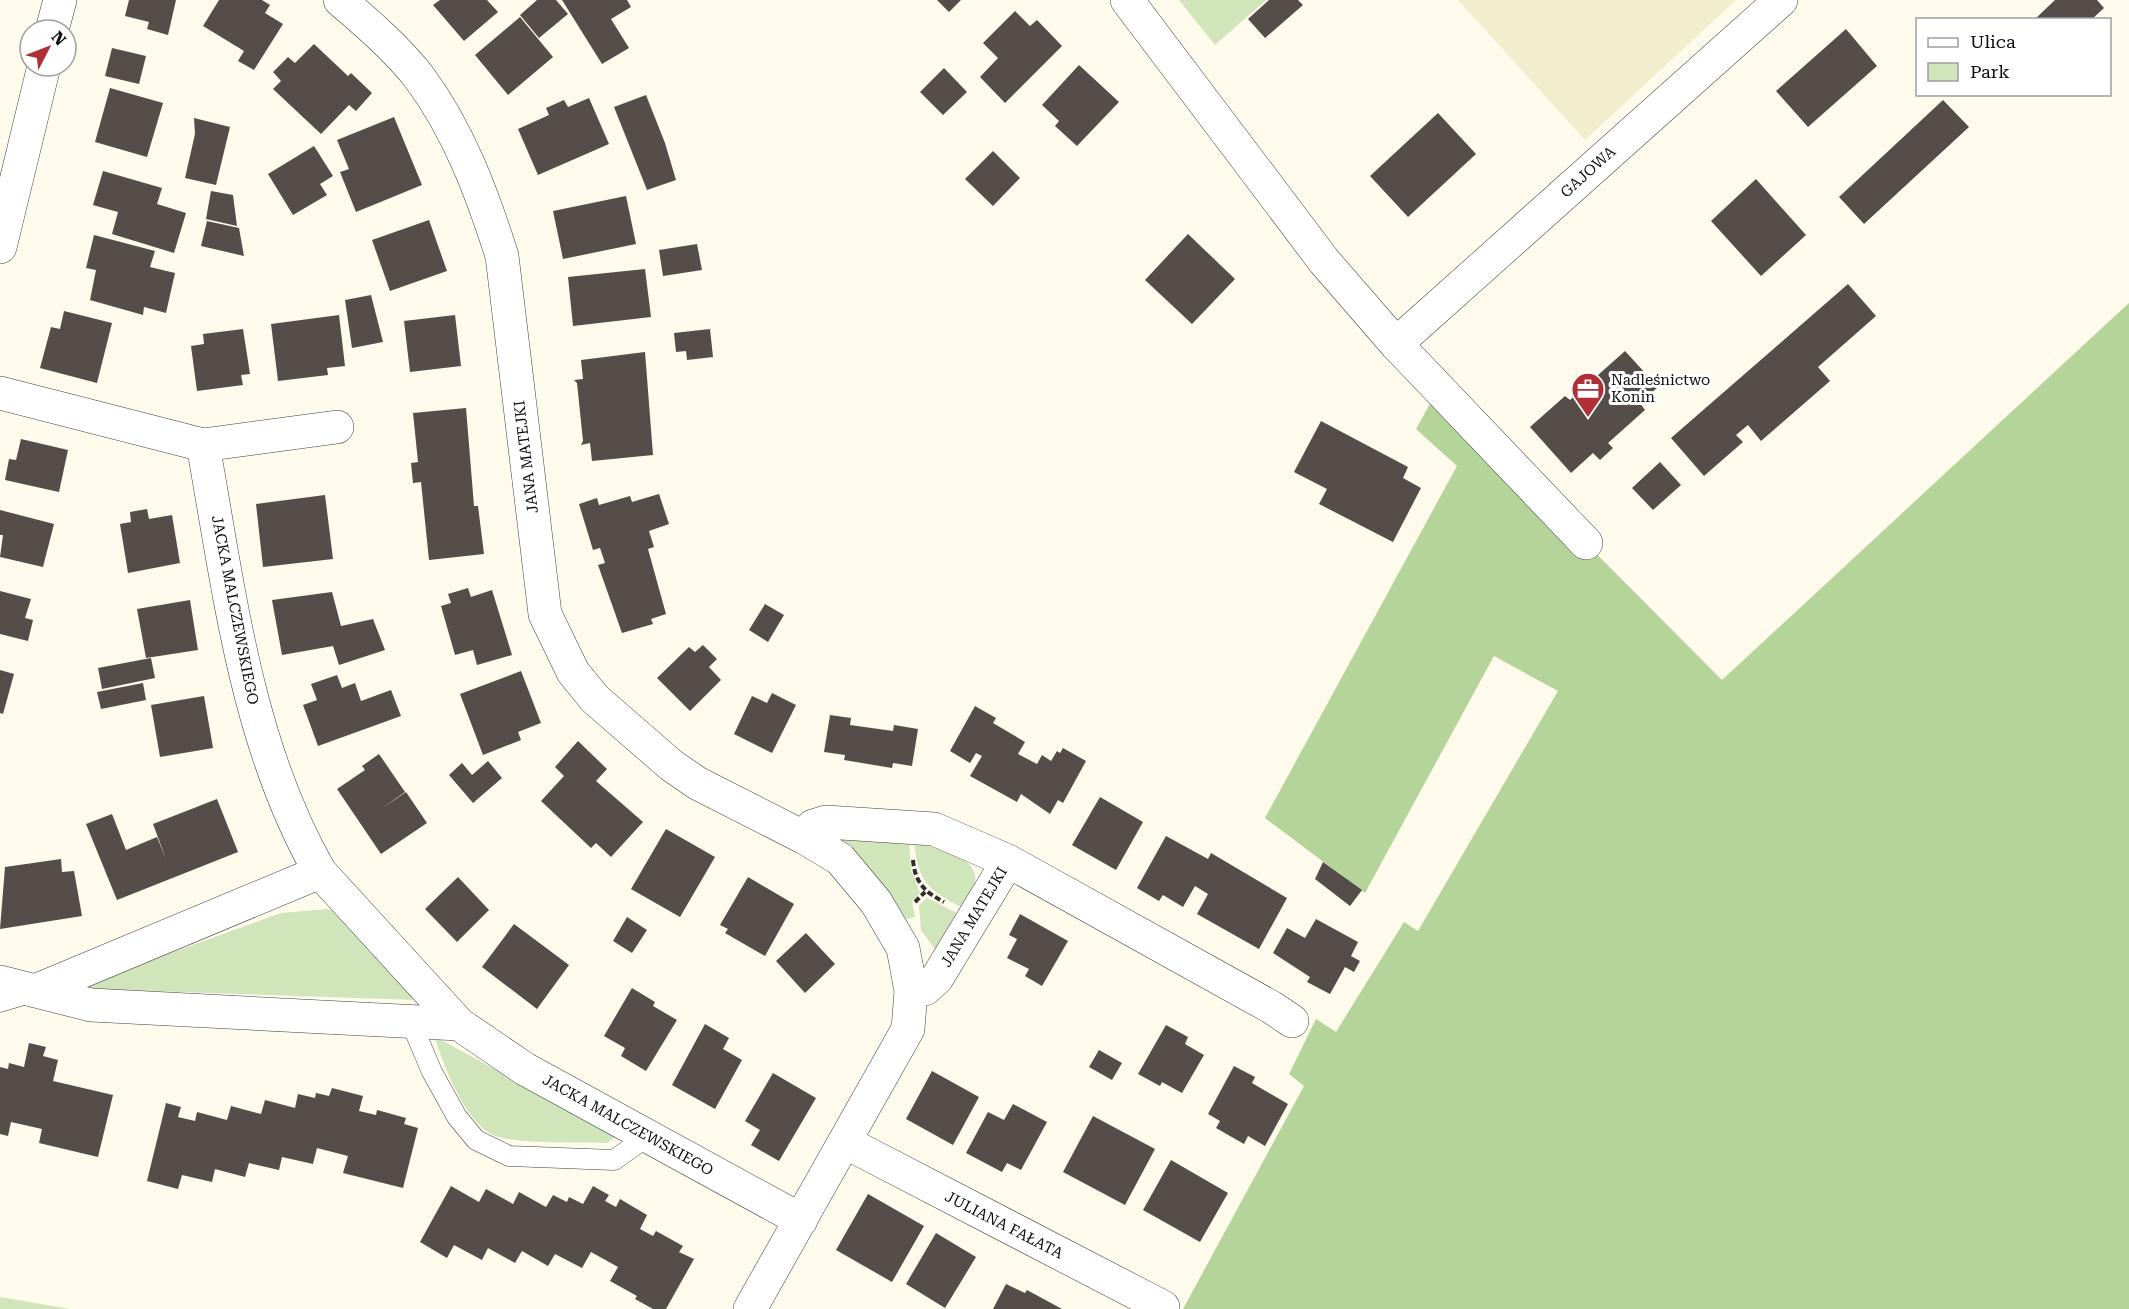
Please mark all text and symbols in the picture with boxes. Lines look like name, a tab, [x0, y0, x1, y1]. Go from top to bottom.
north arrow	[18, 18, 78, 78]
legend	[1916, 18, 2111, 96]
text: N	[48, 27, 70, 49]
text: Ulica	[1970, 31, 2016, 52]
text: Park	[1970, 61, 2010, 82]
street label: GAJOWA	[1557, 142, 1620, 201]
office icon: Nadleśnictwo Konin	[1570, 371, 1606, 418]
place label: Nadleśnictwo Konin	[1611, 371, 1710, 406]
street label: JANA MATEJKI	[510, 399, 542, 515]
street label: JACKA MALCZEWSKIEGO	[208, 514, 262, 706]
street label: JANA MATEJKI	[937, 864, 1011, 970]
street label: JACKA MALCZEWSKIEGO	[540, 1070, 717, 1180]
street label: JULIANA FAŁATA	[942, 1187, 1067, 1263]

